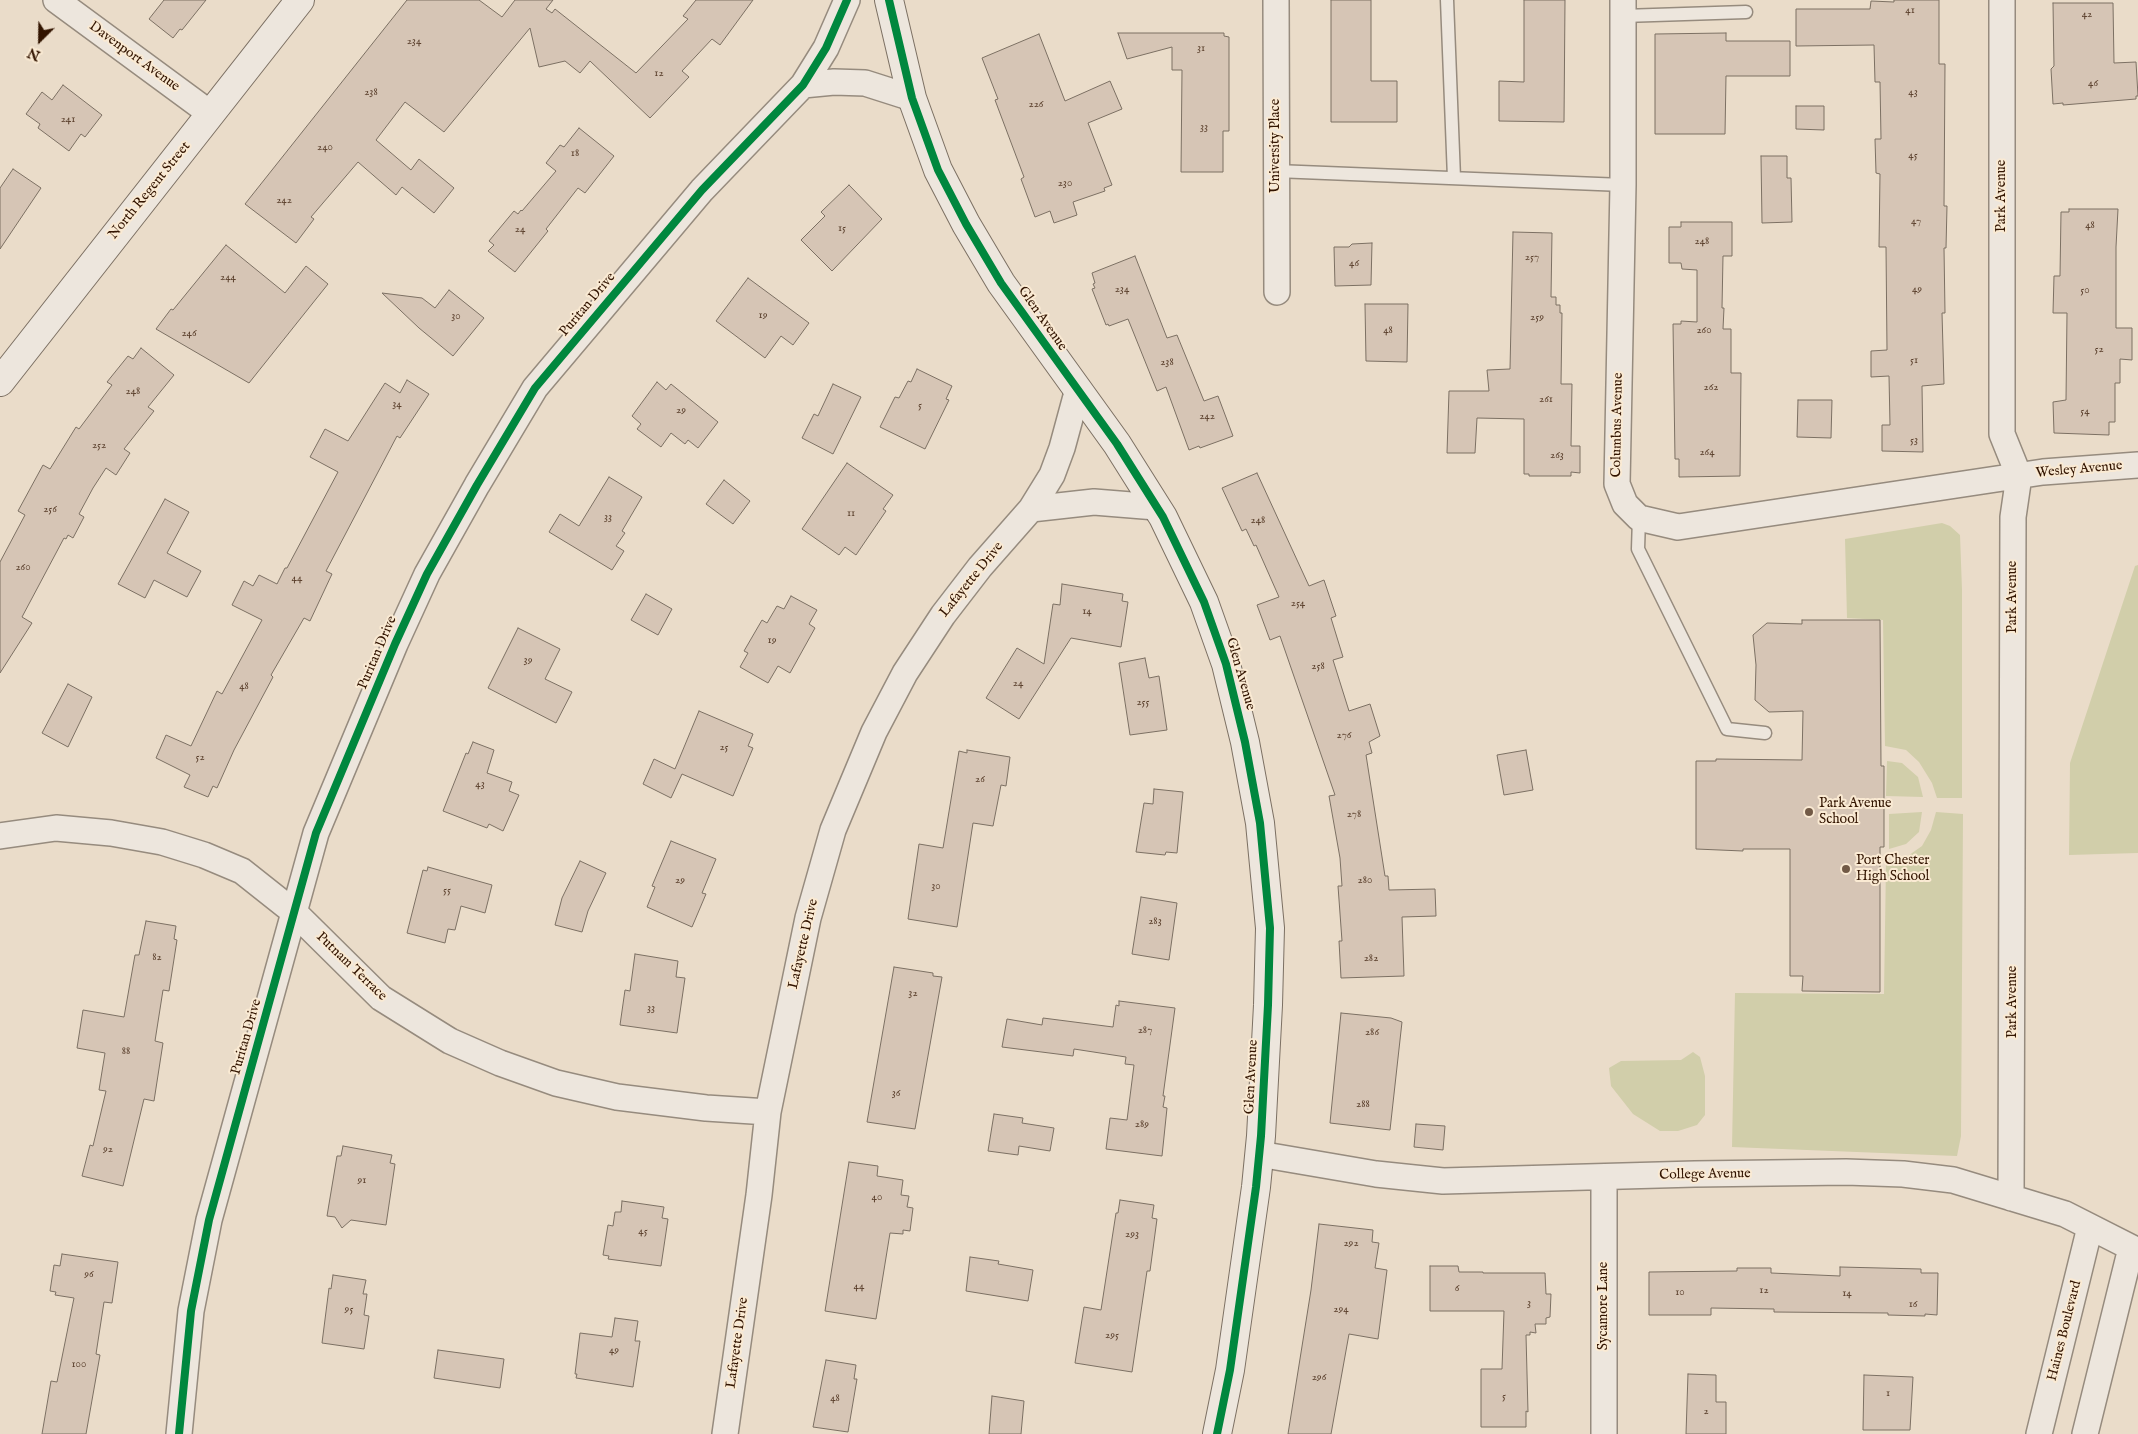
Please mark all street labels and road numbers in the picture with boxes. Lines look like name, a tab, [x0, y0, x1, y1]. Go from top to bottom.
street label: Davenport Avenue	[85, 18, 183, 96]
street label: University Place	[1268, 99, 1284, 193]
street label: North Regent Street	[105, 139, 195, 243]
street label: Park Avenue	[1994, 160, 2010, 232]
street label: Puritan Drive	[556, 270, 620, 340]
street label: Glen Avenue	[1014, 284, 1070, 354]
street label: Columbus Avenue	[1609, 373, 1627, 477]
street label: Wesley Avenue	[2035, 458, 2123, 482]
street label: Lafayette Drive	[937, 539, 1007, 621]
street label: Park Avenue	[2005, 561, 2021, 633]
street label: Puritan Drive	[355, 614, 401, 692]
street label: Glen Avenue	[1222, 636, 1258, 712]
street label: Lafayette Drive	[785, 897, 823, 991]
street label: Putnam Terrace	[312, 929, 390, 1005]
street label: Park Avenue	[2005, 966, 2021, 1038]
street label: Puritan Drive	[228, 997, 266, 1077]
street label: Glen Avenue	[1242, 1039, 1262, 1115]
street label: College Avenue	[1659, 1166, 1751, 1184]
street label: Sycamore Lane	[1596, 1262, 1612, 1350]
street label: Haines Boulevard	[2044, 1279, 2086, 1383]
street label: Lafayette Drive	[723, 1296, 753, 1390]

